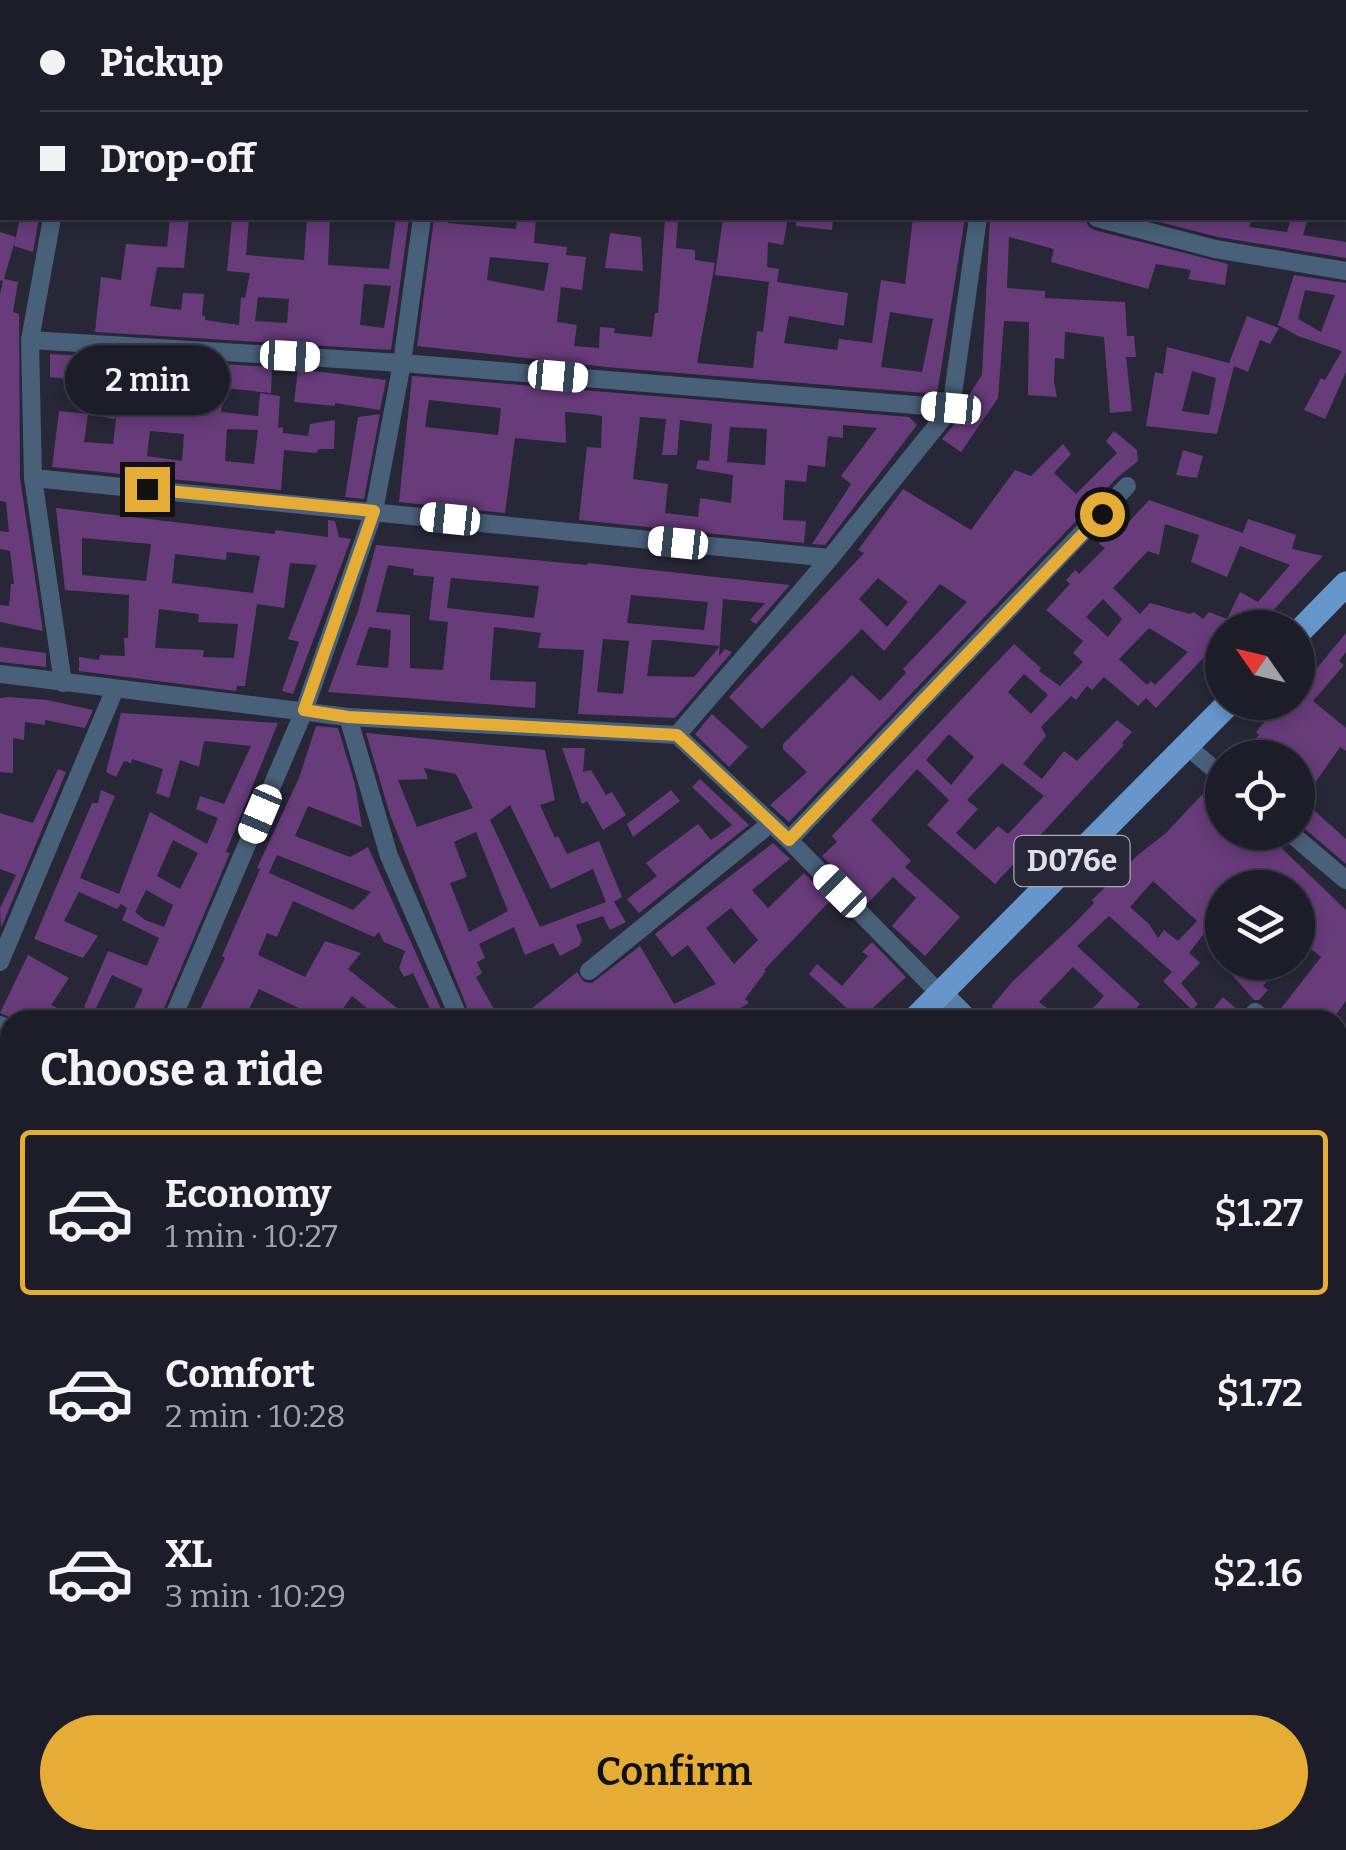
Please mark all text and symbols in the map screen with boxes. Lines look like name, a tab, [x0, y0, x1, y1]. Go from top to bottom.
text: Pickup	[100, 40, 224, 86]
text: Drop-off	[100, 136, 255, 182]
car	[259, 339, 321, 373]
callout: 2 min	[64, 344, 230, 414]
car	[527, 358, 589, 394]
text: 2 min	[105, 361, 190, 399]
car	[920, 390, 982, 426]
route end	[125, 467, 170, 512]
route start	[1080, 492, 1125, 537]
car	[419, 501, 481, 537]
car	[647, 525, 709, 561]
north arrow	[1205, 610, 1315, 720]
map controls	[1205, 610, 1315, 980]
button: locate	[1205, 740, 1315, 850]
car	[234, 781, 286, 847]
road number: D076e	[1014, 836, 1130, 886]
car	[808, 859, 872, 923]
button: layers	[1205, 870, 1315, 980]
text: Choose a ride	[40, 1043, 323, 1097]
icon: car	[45, 1168, 135, 1258]
text: Economy	[165, 1171, 331, 1217]
text: $1.27	[1214, 1190, 1303, 1236]
text: 1 min · 10:27	[165, 1217, 338, 1255]
icon: car	[45, 1348, 135, 1438]
text: Comfort	[165, 1351, 315, 1397]
text: $1.72	[1216, 1370, 1303, 1416]
text: 2 min · 10:28	[165, 1397, 346, 1435]
icon: car	[45, 1528, 135, 1618]
text: XL	[165, 1531, 212, 1577]
text: $2.16	[1212, 1550, 1303, 1596]
text: 3 min · 10:29	[165, 1577, 346, 1615]
button: Confirm	[40, 1715, 1308, 1830]

